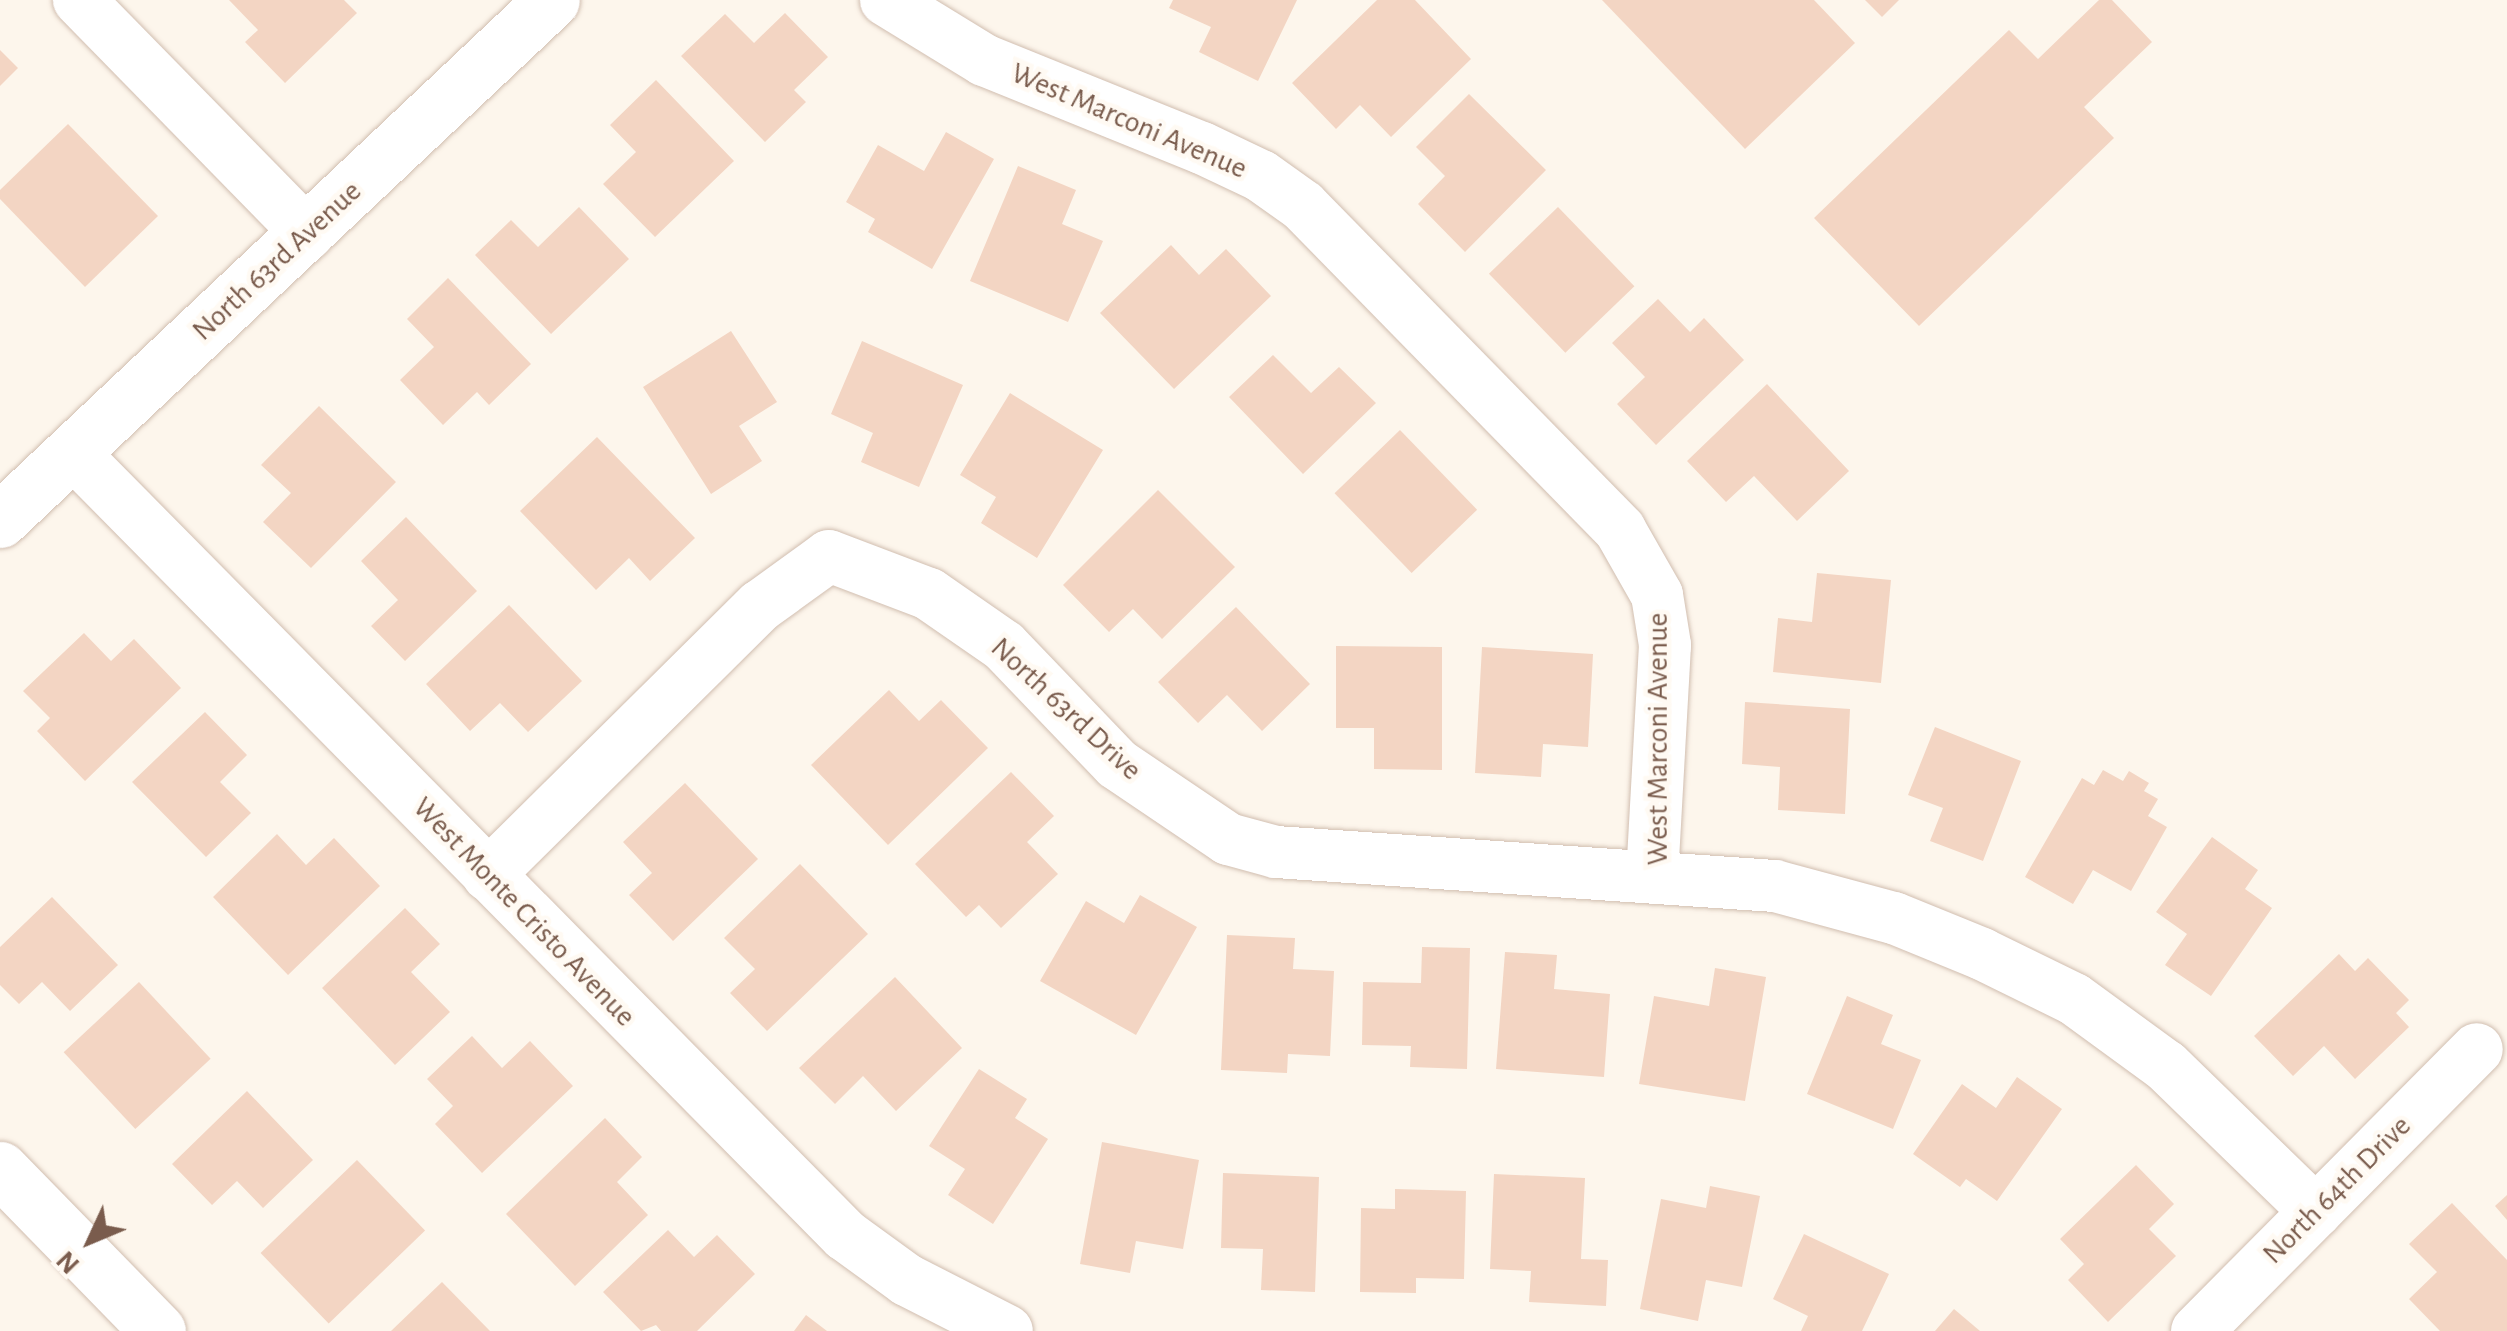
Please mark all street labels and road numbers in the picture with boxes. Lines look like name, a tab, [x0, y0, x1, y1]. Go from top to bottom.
street label: West Marconi Avenue	[1006, 55, 1252, 187]
street label: North 63rd Avenue	[185, 173, 369, 349]
street label: West Marconi Avenue	[1640, 613, 1676, 865]
street label: North 63rd Drive	[983, 630, 1149, 788]
street label: West Monte Cristo Avenue	[405, 790, 643, 1034]
street label: North 64th Drive	[2255, 1108, 2419, 1272]

